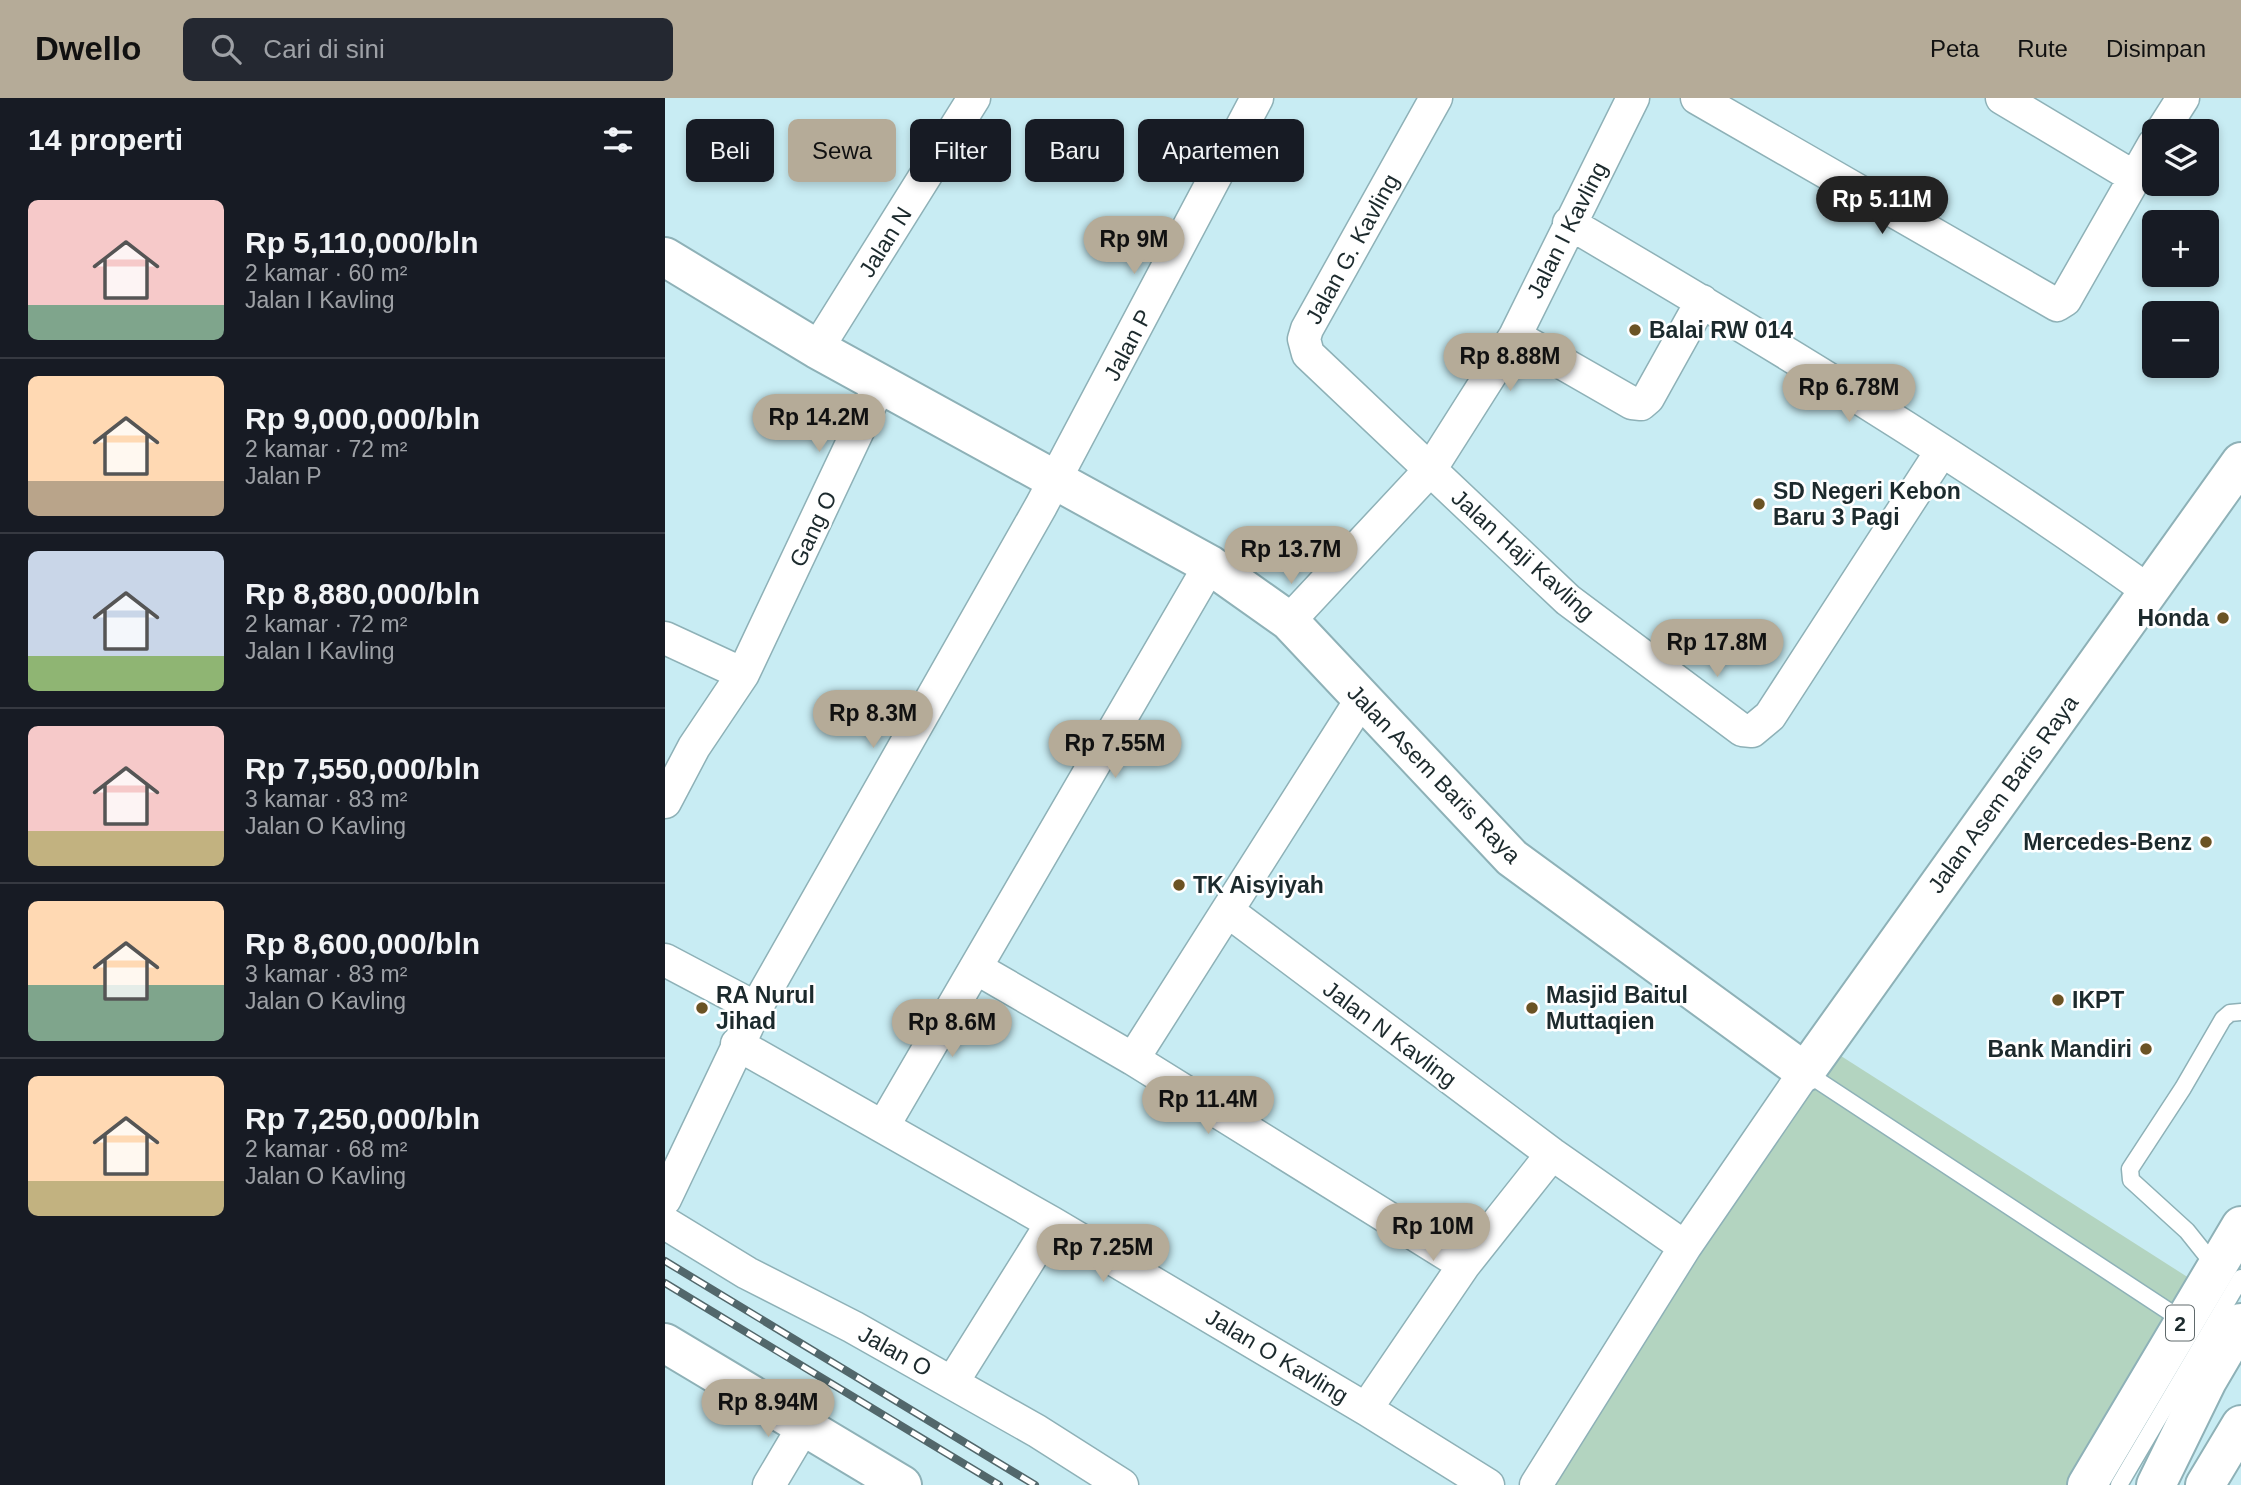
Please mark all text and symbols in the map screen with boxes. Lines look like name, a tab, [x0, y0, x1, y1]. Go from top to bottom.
search box	[183, 18, 673, 81]
text: Dwello	[35, 30, 141, 67]
icon: search	[207, 30, 245, 68]
text: Cari di sini	[263, 34, 385, 64]
text: Peta	[1930, 35, 1979, 62]
text: Rute	[2017, 35, 2068, 62]
text: Disimpan	[2106, 35, 2206, 62]
chip: Beli	[686, 119, 774, 182]
chip: Sewa	[788, 119, 896, 182]
chip: Filter	[910, 119, 1011, 182]
chip: Baru	[1025, 119, 1124, 182]
chip: Apartemen	[1138, 119, 1304, 182]
map controls	[2142, 119, 2219, 378]
button: layers	[2142, 119, 2219, 196]
icon: filters	[599, 121, 637, 159]
text: 14 properti	[28, 123, 183, 156]
street label: Jalan I Kavling	[1521, 157, 1613, 303]
street label: Jalan G. Kavling	[1300, 169, 1404, 329]
pin: Rp 5.11M	[1810, 176, 1954, 236]
text: Rp 5.11M	[1832, 186, 1932, 212]
street label: Jalan N	[853, 202, 917, 282]
button: +	[2142, 210, 2219, 287]
pin: Rp 9M	[1085, 216, 1183, 276]
text: Rp 5,110,000/bln	[245, 226, 478, 259]
text: Rp 9M	[1100, 226, 1169, 252]
icon: home	[84, 228, 168, 312]
text: 2 kamar · 60 m²	[245, 260, 407, 286]
text: Jalan I Kavling	[245, 287, 395, 313]
button: −	[2142, 301, 2219, 378]
street label: Jalan P	[1099, 305, 1157, 385]
place label: Balai RW 014	[1649, 317, 1793, 343]
marker: Balai RW 014	[1627, 322, 1643, 338]
pin: Rp 8.88M	[1438, 334, 1582, 393]
text: Rp 8.88M	[1460, 343, 1560, 369]
pin: Rp 6.78M	[1777, 364, 1921, 424]
text: Rp 6.78M	[1799, 374, 1899, 400]
pin: Rp 14.2M	[747, 394, 891, 454]
text: Rp 9,000,000/bln	[245, 402, 480, 435]
icon: home	[84, 404, 168, 488]
text: Rp 14.2M	[769, 404, 869, 430]
text: 2 kamar · 72 m²	[245, 436, 407, 462]
text: Jalan P	[245, 463, 322, 489]
place label: SD Negeri Kebon Baru 3 Pagi	[1773, 478, 1961, 530]
street label: Jalan Haji Kavling	[1446, 484, 1600, 626]
street label: Gang O	[784, 487, 842, 571]
marker: SD Negeri Kebon Baru 3 Pagi	[1751, 496, 1767, 512]
pin: Rp 13.7M	[1219, 526, 1363, 586]
text: Rp 13.7M	[1241, 536, 1341, 562]
text: Rp 8,880,000/bln	[245, 577, 480, 610]
icon: home	[84, 579, 168, 663]
place label: Honda	[2137, 605, 2209, 631]
marker: Honda	[2215, 610, 2231, 626]
text: 2 kamar · 72 m²	[245, 611, 407, 637]
pin: Rp 17.8M	[1645, 620, 1789, 679]
text: Rp 17.8M	[1667, 629, 1767, 655]
text: Jalan I Kavling	[245, 638, 395, 664]
street label: Jalan Asem Baris Raya	[1342, 679, 1526, 869]
pin: Rp 8.3M	[808, 690, 938, 750]
street label: Jalan Asem Baris Raya	[1923, 690, 2084, 898]
text: Rp 8.3M	[829, 700, 917, 726]
pin: Rp 7.55M	[1043, 720, 1187, 780]
text: Rp 7.55M	[1065, 730, 1165, 756]
text: Rp 7,550,000/bln	[245, 752, 480, 785]
icon: home	[84, 754, 168, 838]
text: 3 kamar · 83 m²	[245, 786, 407, 812]
text: Jalan O Kavling	[245, 813, 406, 839]
place label: Mercedes-Benz	[2023, 829, 2192, 855]
marker: Mercedes-Benz	[2198, 834, 2214, 850]
place label: TK Aisyiyah	[1193, 872, 1324, 898]
marker: TK Aisyiyah	[1171, 877, 1187, 893]
text: Rp 8,600,000/bln	[245, 927, 480, 960]
icon: home	[84, 929, 168, 1013]
text: 3 kamar · 83 m²	[245, 961, 407, 987]
street label: Jalan N Kavling	[1318, 976, 1462, 1092]
place label: RA Nurul Jihad	[716, 982, 815, 1034]
place label: Masjid Baitul Muttaqien	[1546, 982, 1688, 1034]
place label: IKPT	[2072, 987, 2124, 1013]
text: Jalan O Kavling	[245, 988, 406, 1014]
marker: IKPT	[2050, 992, 2066, 1008]
marker: RA Nurul Jihad	[694, 1000, 710, 1016]
pin: Rp 8.6M	[887, 1000, 1017, 1059]
marker: Masjid Baitul Muttaqien	[1524, 1000, 1540, 1016]
text: Rp 8.6M	[908, 1009, 996, 1035]
place label: Bank Mandiri	[1988, 1036, 2132, 1062]
marker: Bank Mandiri	[2138, 1041, 2154, 1057]
pin: Rp 11.4M	[1136, 1076, 1280, 1136]
text: Rp 11.4M	[1158, 1086, 1258, 1112]
text: Rp 7,250,000/bln	[245, 1102, 480, 1135]
icon: home	[84, 1104, 168, 1188]
text: 2 kamar · 68 m²	[245, 1136, 407, 1162]
text: Jalan O Kavling	[245, 1163, 406, 1189]
pin: Rp 10M	[1376, 1204, 1490, 1263]
text: Rp 10M	[1392, 1213, 1474, 1239]
pin: Rp 7.25M	[1031, 1224, 1175, 1284]
text: Rp 7.25M	[1053, 1234, 1153, 1260]
street label: Jalan O Kavling	[1201, 1303, 1353, 1409]
road number: 2	[2166, 1306, 2194, 1340]
street label: Jalan O	[854, 1320, 936, 1382]
pin: Rp 8.94M	[696, 1380, 840, 1439]
text: Rp 8.94M	[718, 1389, 818, 1415]

